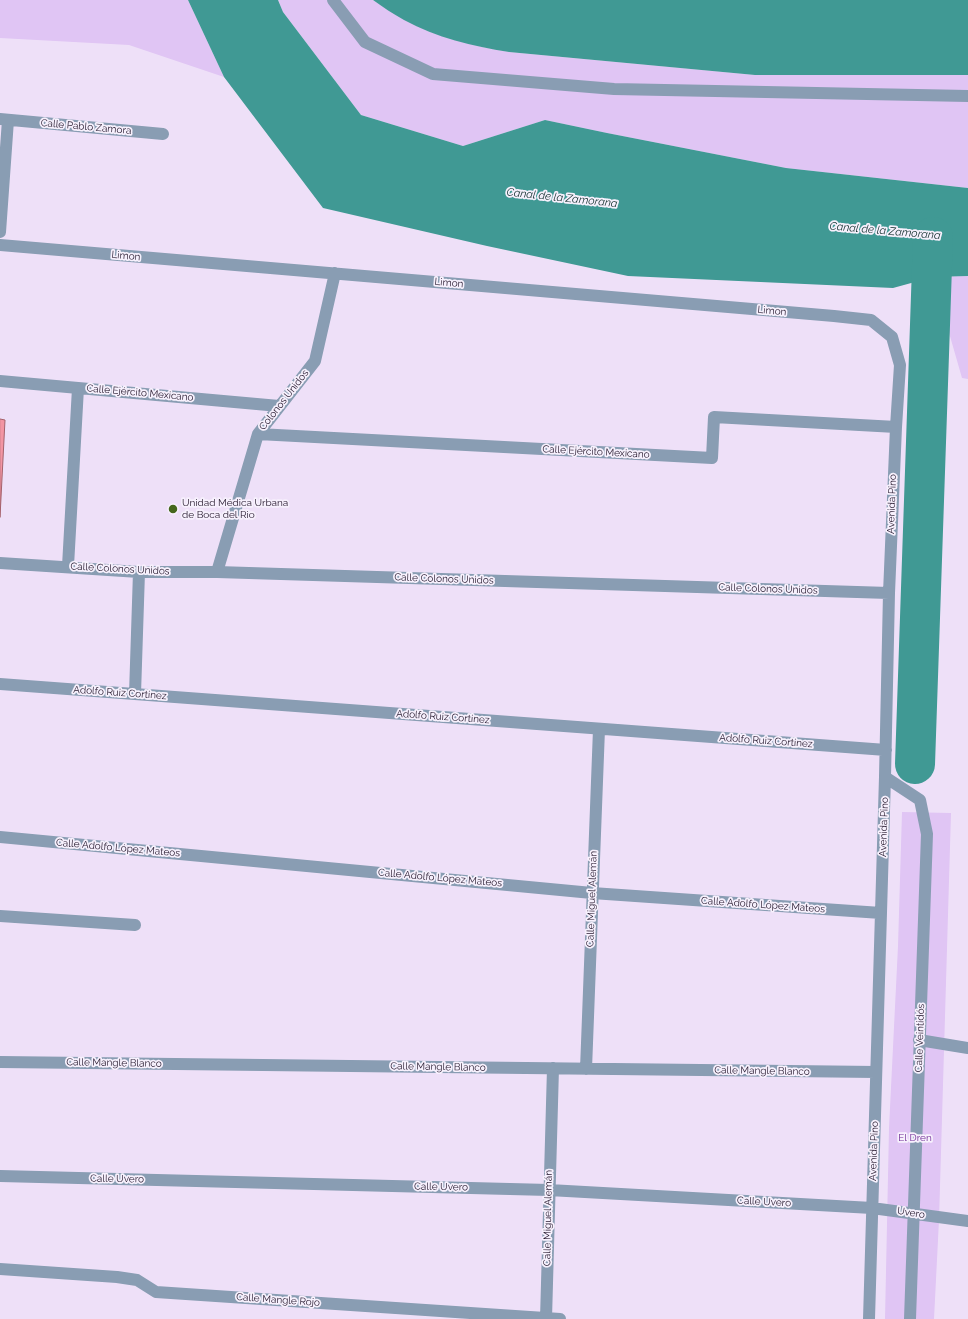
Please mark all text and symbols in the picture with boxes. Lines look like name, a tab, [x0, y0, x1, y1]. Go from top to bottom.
street label: Calle Pablo Zamora	[40, 117, 132, 137]
water label: Canal de la Zamorana	[506, 186, 618, 210]
water label: Canal de la Zamorana	[829, 220, 941, 242]
street label: Limon	[111, 249, 141, 263]
street label: Limon	[434, 276, 464, 290]
street label: Limon	[757, 304, 787, 318]
street label: Colonos Unidos	[257, 367, 311, 433]
street label: Calle Ejército Mexicano	[86, 382, 194, 404]
street label: Calle Ejército Mexicano	[542, 443, 650, 461]
street label: Avenida Pino	[885, 474, 899, 534]
place label: Unidad Médica Urbana de Boca del Rio	[182, 497, 288, 520]
marker: Unidad Médica Urbana de Boca del Rio	[167, 503, 179, 515]
street label: Calle Colonos Unidos	[70, 560, 170, 578]
street label: Calle Colonos Unidos	[394, 571, 494, 587]
street label: Calle Colonos Unidos	[718, 581, 818, 597]
street label: Adolfo Ruiz Cortinez	[73, 684, 167, 702]
street label: Adolfo Ruiz Cortinez	[396, 708, 490, 726]
street label: Adolfo Ruiz Cortinez	[719, 732, 813, 750]
street label: Avenida Pino	[877, 797, 891, 857]
street label: Calle Adolfo López Mateos	[55, 837, 181, 859]
street label: Calle Miguel Alemán	[584, 851, 600, 947]
street label: Calle Adolfo López Mateos	[377, 867, 503, 889]
street label: Calle Adolfo López Mateos	[701, 895, 825, 915]
street label: Calle Veintidós	[913, 1003, 927, 1073]
street label: Calle Mangle Blanco	[66, 1056, 162, 1070]
street label: Calle Mangle Blanco	[390, 1060, 486, 1074]
street label: Calle Mangle Blanco	[714, 1064, 810, 1078]
street label: Avenida Pino	[867, 1121, 881, 1181]
park label: El Dren	[898, 1132, 932, 1144]
street label: Calle Miguel Alemán	[541, 1170, 555, 1266]
street label: Calle Uvero	[90, 1173, 144, 1185]
street label: Calle Uvero	[414, 1181, 468, 1193]
street label: Calle Uvero	[737, 1195, 791, 1209]
street label: Uvero	[896, 1205, 926, 1221]
street label: Calle Mangle Rojo	[236, 1291, 320, 1309]

